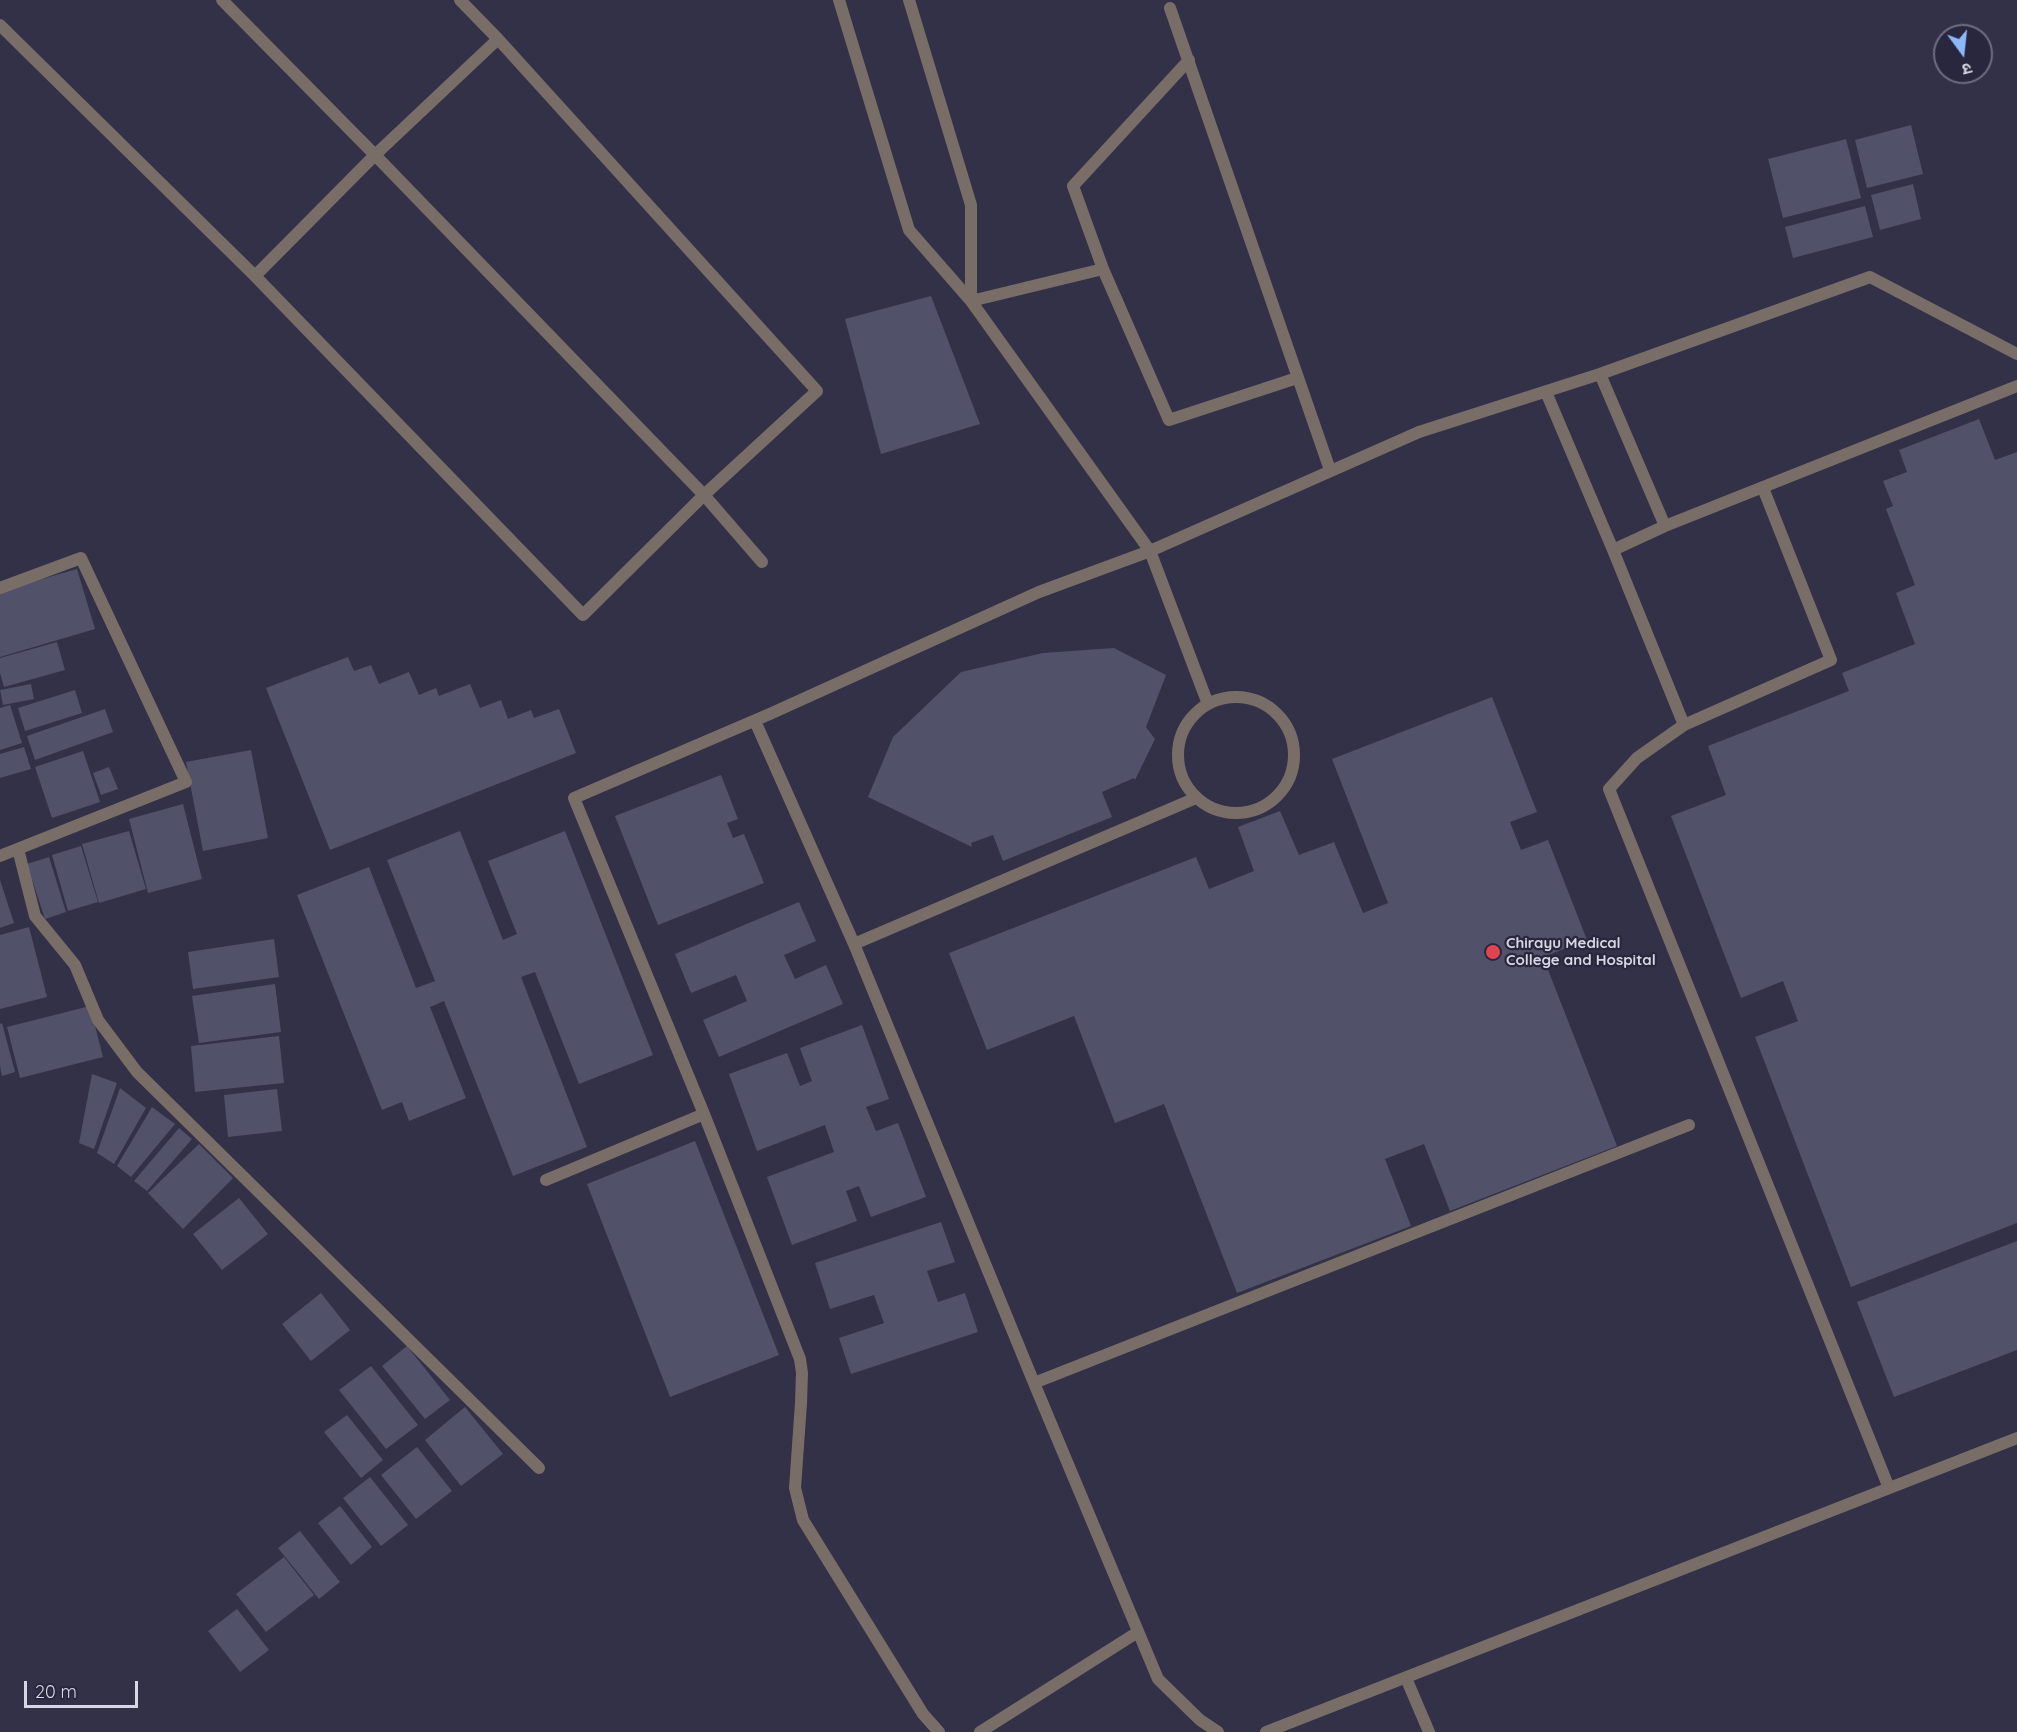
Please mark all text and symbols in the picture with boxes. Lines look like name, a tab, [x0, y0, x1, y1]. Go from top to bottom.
north arrow	[1933, 24, 1993, 84]
text: उ	[1960, 59, 1974, 80]
place label: Chirayu Medical College and Hospital	[1506, 934, 1656, 969]
marker: Chirayu Medical College and Hospital	[1484, 943, 1502, 961]
scale bar	[27, 1669, 141, 1707]
text: 20 m	[35, 1680, 77, 1703]

